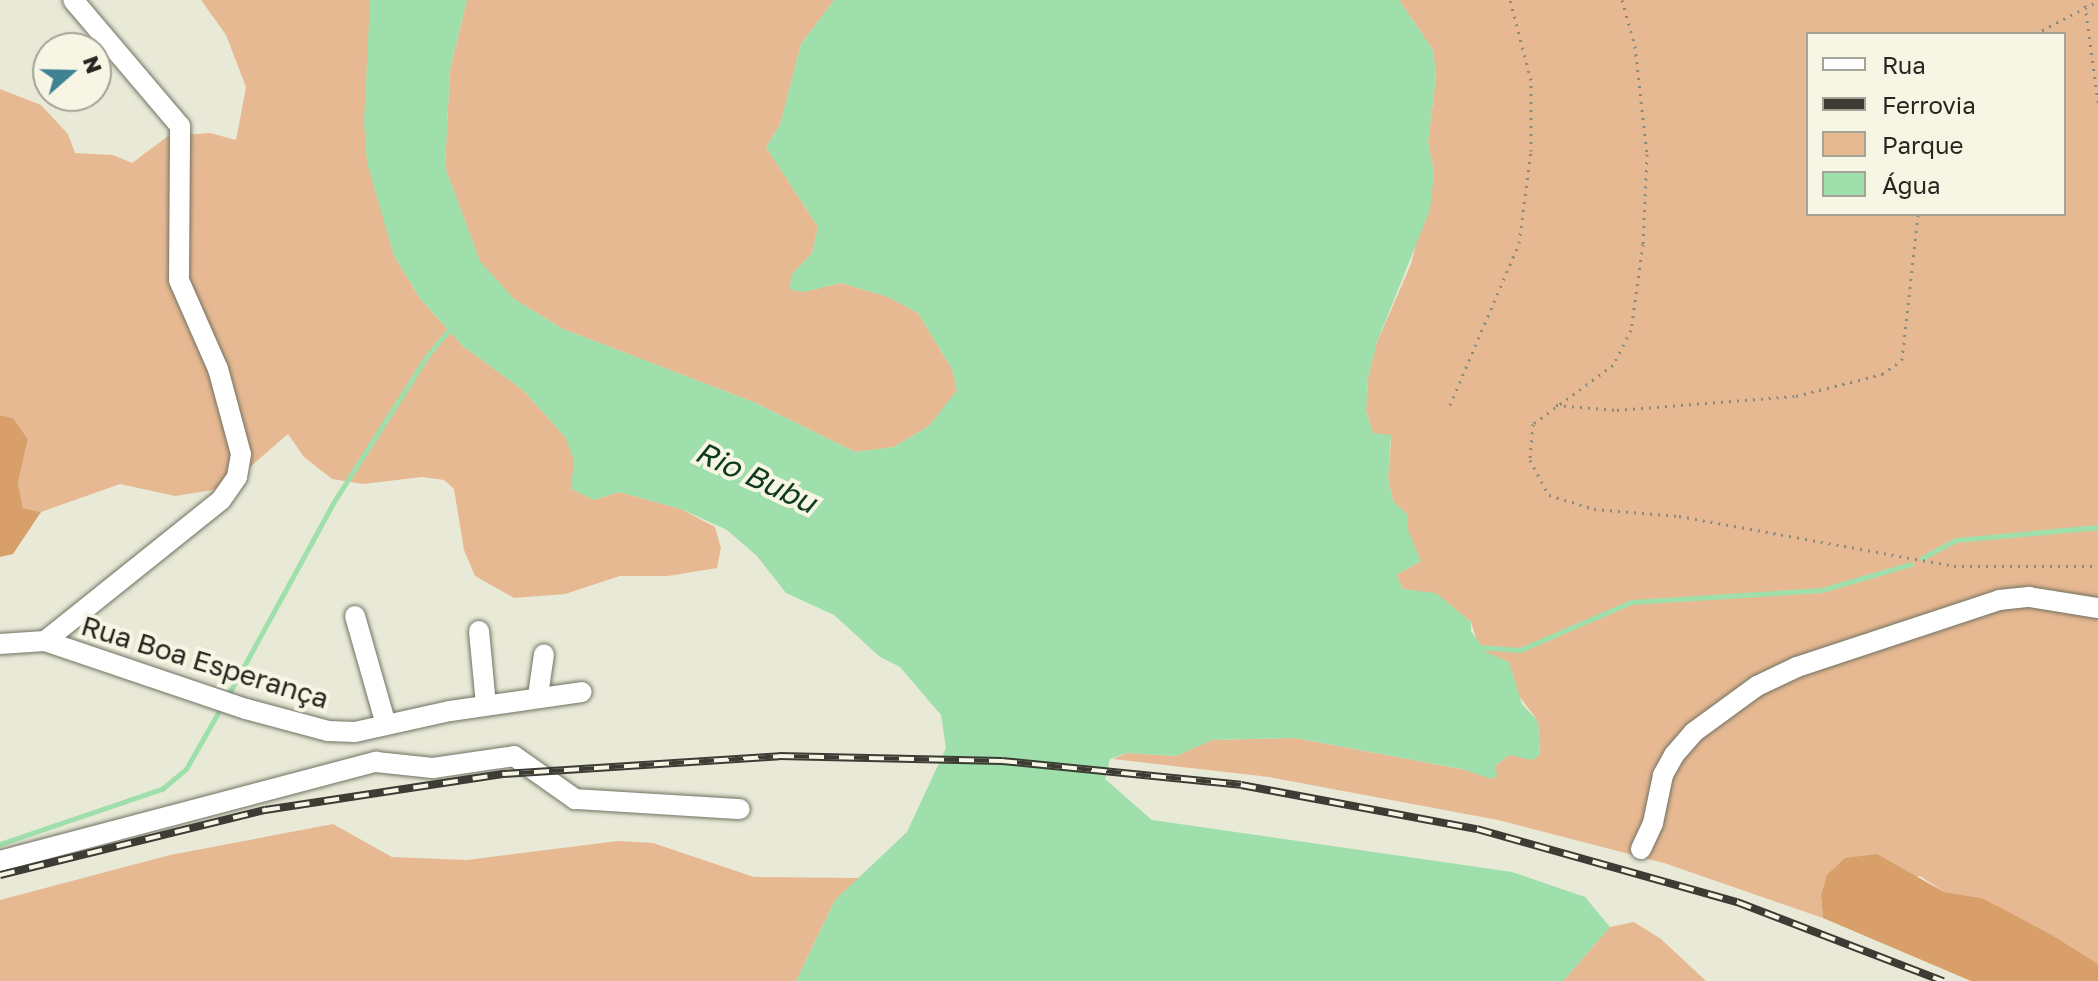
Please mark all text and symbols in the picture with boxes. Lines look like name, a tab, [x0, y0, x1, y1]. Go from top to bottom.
north arrow	[32, 32, 112, 112]
legend	[1806, 32, 2066, 216]
text: Rua	[1882, 50, 1926, 79]
text: N	[78, 52, 109, 77]
text: Ferrovia	[1882, 90, 1976, 119]
text: Parque	[1882, 130, 1963, 159]
text: Água	[1882, 170, 1941, 199]
water label: Rio Bubu	[690, 433, 822, 521]
street label: Rua Boa Esperança	[77, 608, 333, 716]

